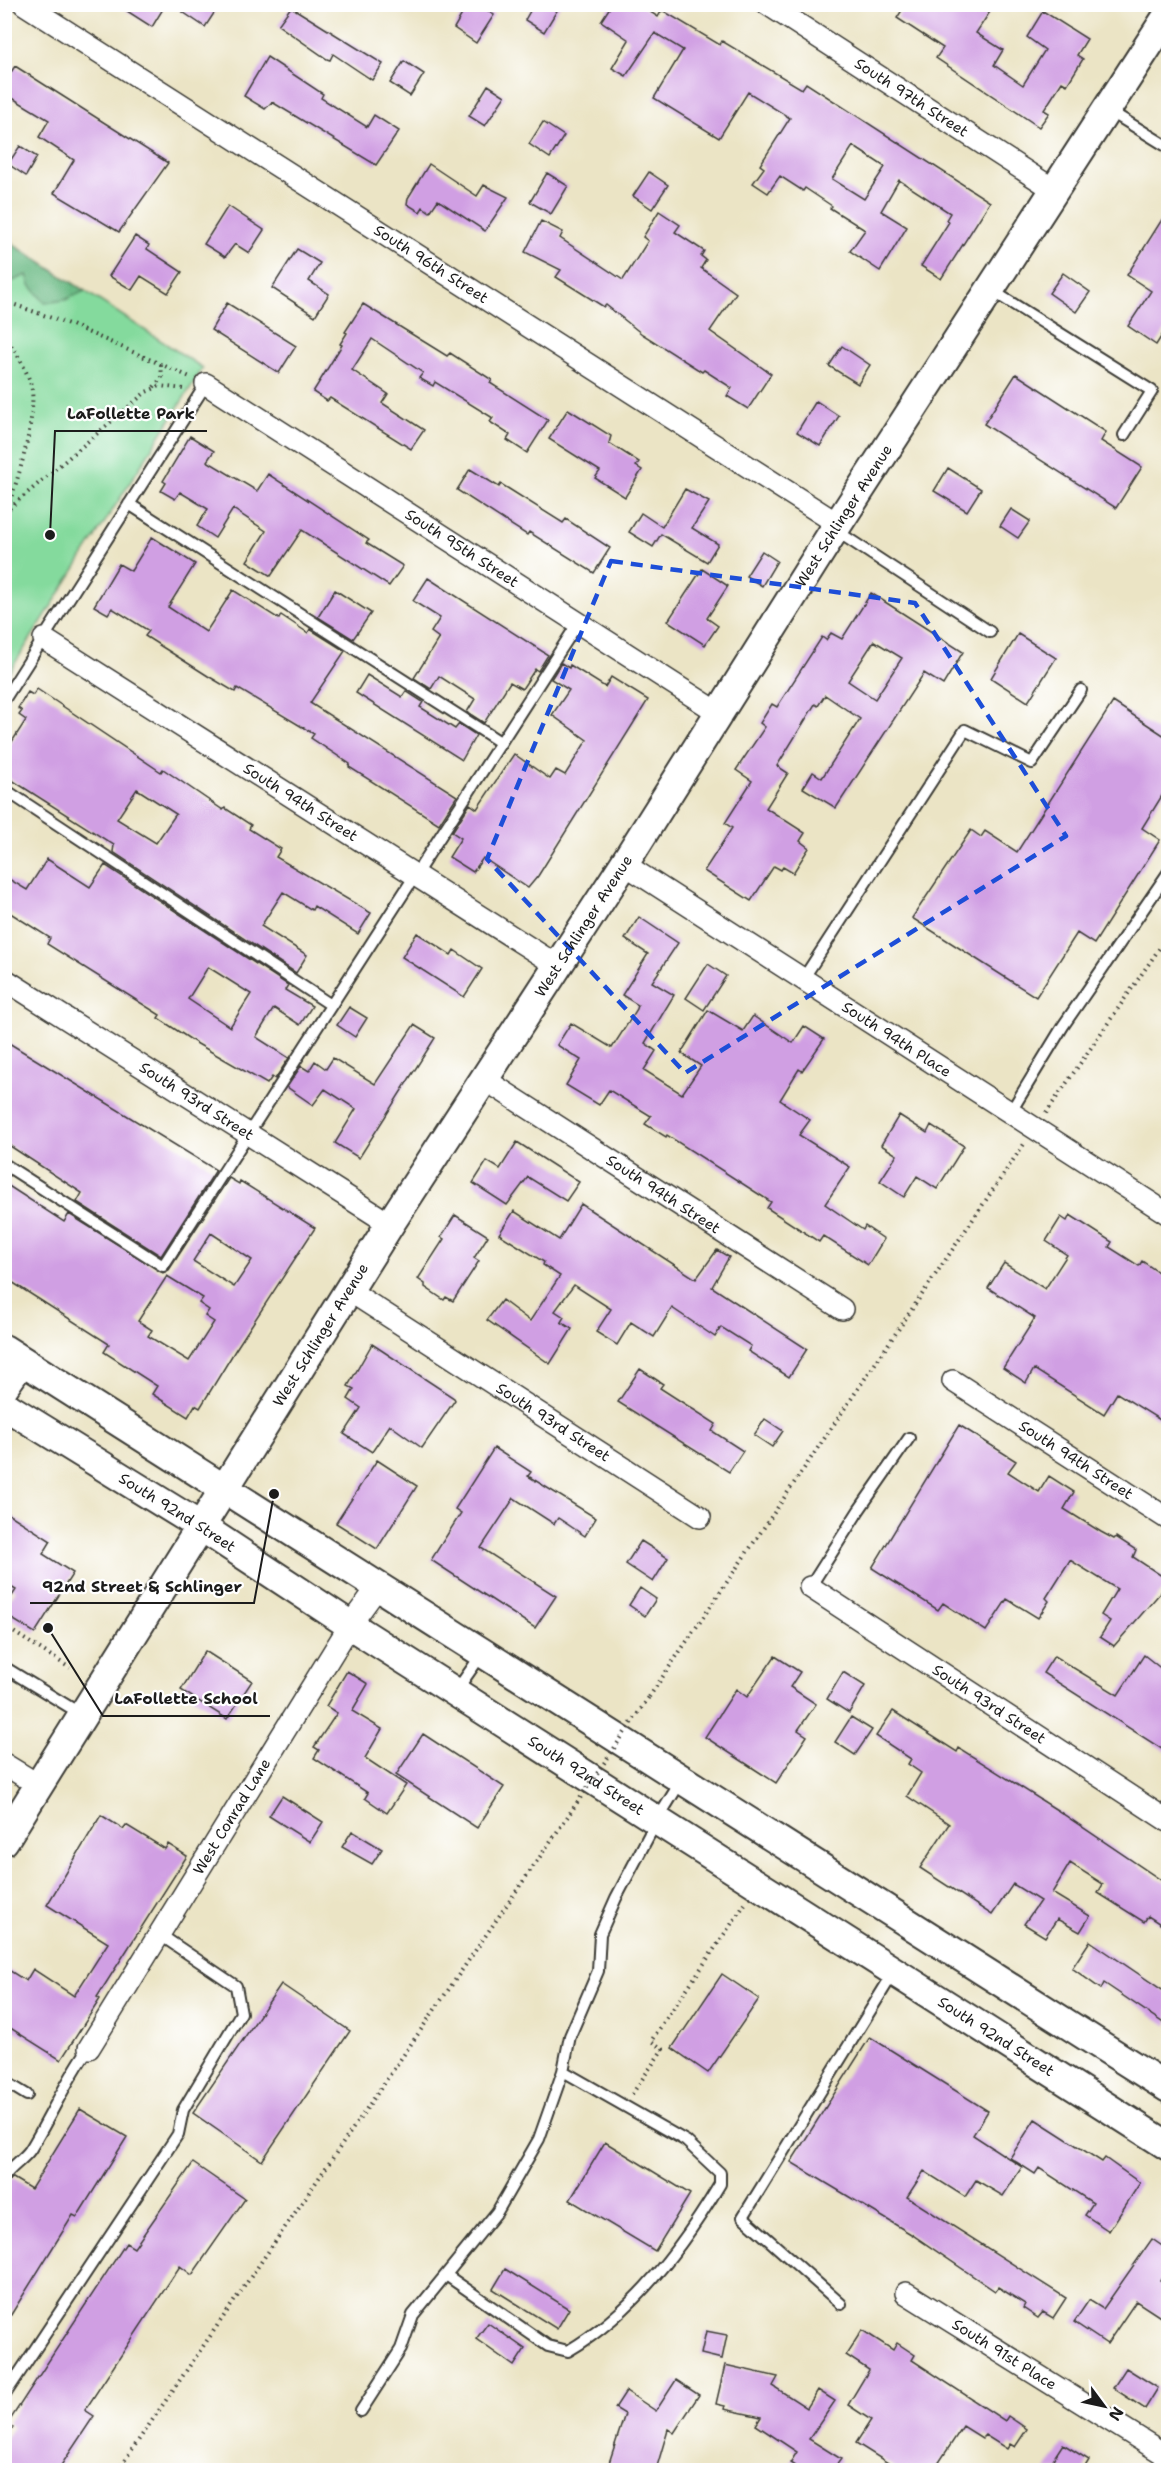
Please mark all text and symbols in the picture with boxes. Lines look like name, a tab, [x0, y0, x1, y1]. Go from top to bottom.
street label: South 97th Street	[851, 53, 972, 142]
street label: South 96th Street	[370, 220, 492, 308]
callout: LaFollette Park	[55, 397, 207, 431]
text: LaFollette Park	[67, 403, 195, 424]
street label: West Schlinger Avenue	[791, 441, 897, 591]
street label: South 95th Street	[401, 504, 522, 592]
street label: South 94th Street	[239, 758, 362, 846]
street label: West Schlinger Avenue	[530, 851, 637, 1001]
street label: South 94th Place	[838, 997, 955, 1082]
street label: South 93rd Street	[136, 1057, 257, 1145]
street label: South 94th Street	[602, 1150, 724, 1238]
street label: West Schlinger Avenue	[268, 1259, 373, 1410]
street label: South 93rd Street	[492, 1378, 614, 1466]
street label: South 94th Street	[1015, 1416, 1137, 1504]
street label: South 92nd Street	[115, 1468, 240, 1557]
callout: 92nd Street & Schlinger	[30, 1569, 254, 1603]
text: 92nd Street & Schlinger	[42, 1576, 242, 1597]
street label: South 93rd Street	[928, 1660, 1050, 1749]
callout: LaFollette School	[103, 1682, 270, 1716]
text: LaFollette School	[114, 1688, 258, 1709]
street label: South 92nd Street	[524, 1731, 648, 1820]
street label: West Conrad Lane	[188, 1755, 275, 1878]
street label: South 92nd Street	[934, 1992, 1058, 2081]
street label: South 91st Place	[948, 2314, 1060, 2395]
north arrow	[1074, 2376, 1134, 2436]
text: N	[1104, 2403, 1128, 2425]

